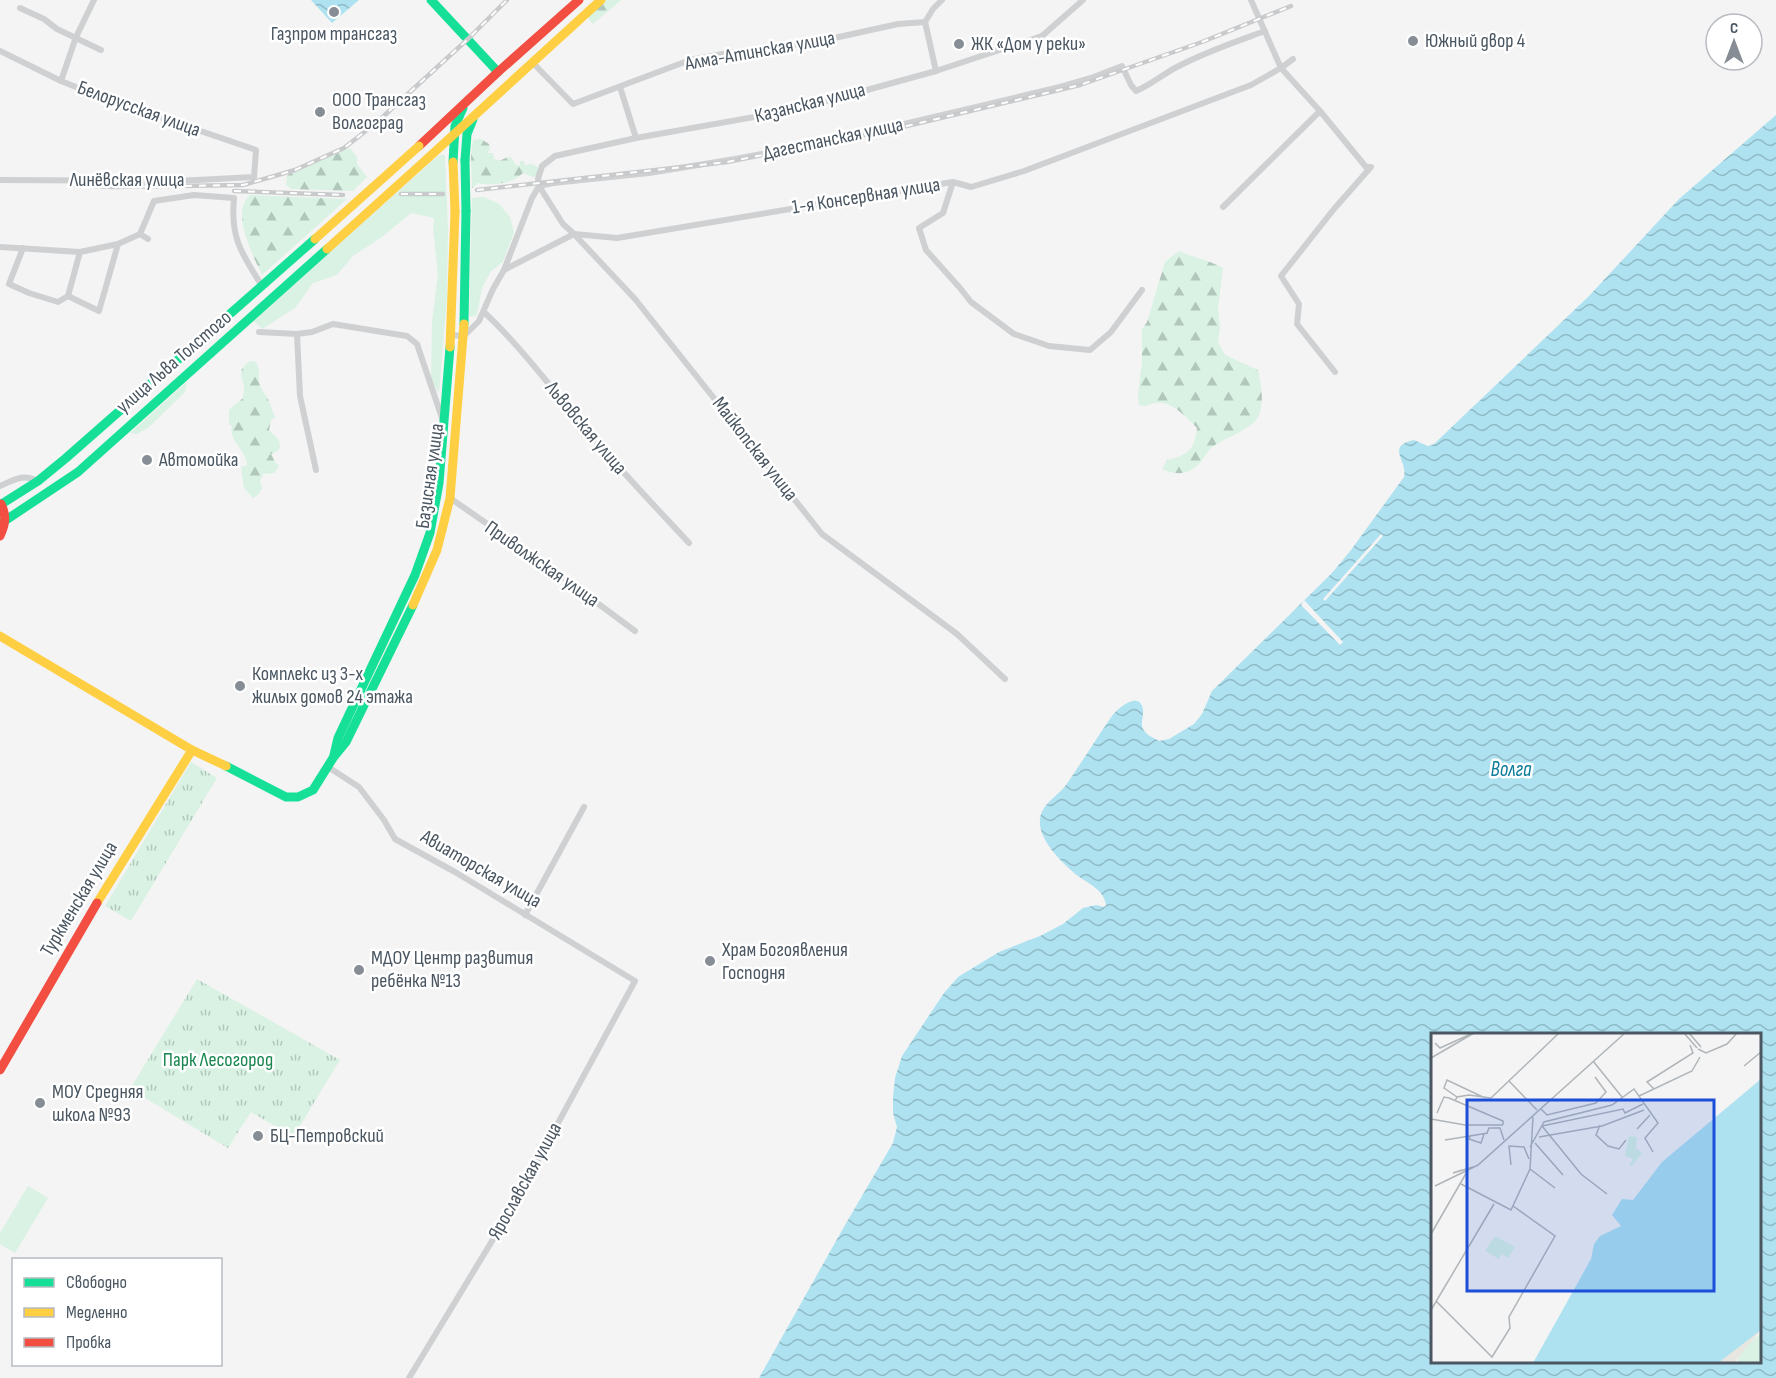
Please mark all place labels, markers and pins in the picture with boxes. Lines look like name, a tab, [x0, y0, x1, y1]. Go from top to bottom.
marker: Газпром трансгаз	[327, 5, 341, 19]
place label: Газпром трансгаз	[271, 22, 397, 46]
place label: Южный двор 4	[1425, 29, 1525, 53]
place label: ЖК «Дом у реки»	[971, 32, 1086, 56]
marker: Южный двор 4	[1406, 34, 1420, 48]
marker: ЖК «Дом у реки»	[952, 37, 966, 51]
place label: ООО Трансгаз Волгоград	[332, 88, 426, 135]
marker: ООО Трансгаз Волгоград	[313, 105, 327, 119]
place label: Автомойка	[158, 448, 238, 472]
marker: Автомойка	[140, 453, 154, 467]
place label: Комплекс из 3-х жилых домов 24 этажа	[252, 662, 413, 709]
marker: Комплекс из 3-х жилых домов 24 этажа	[233, 679, 247, 693]
place label: Храм Богоявления Господня	[721, 938, 848, 985]
place label: МДОУ Центр развития ребёнка №13	[371, 946, 533, 993]
marker: Храм Богоявления Господня	[703, 954, 717, 968]
marker: МДОУ Центр развития ребёнка №13	[352, 963, 366, 977]
place label: МОУ Средняя школа №93	[52, 1080, 143, 1127]
marker: МОУ Средняя школа №93	[33, 1096, 47, 1110]
place label: БЦ-Петровский	[270, 1124, 384, 1148]
marker: БЦ-Петровский	[251, 1129, 265, 1143]

